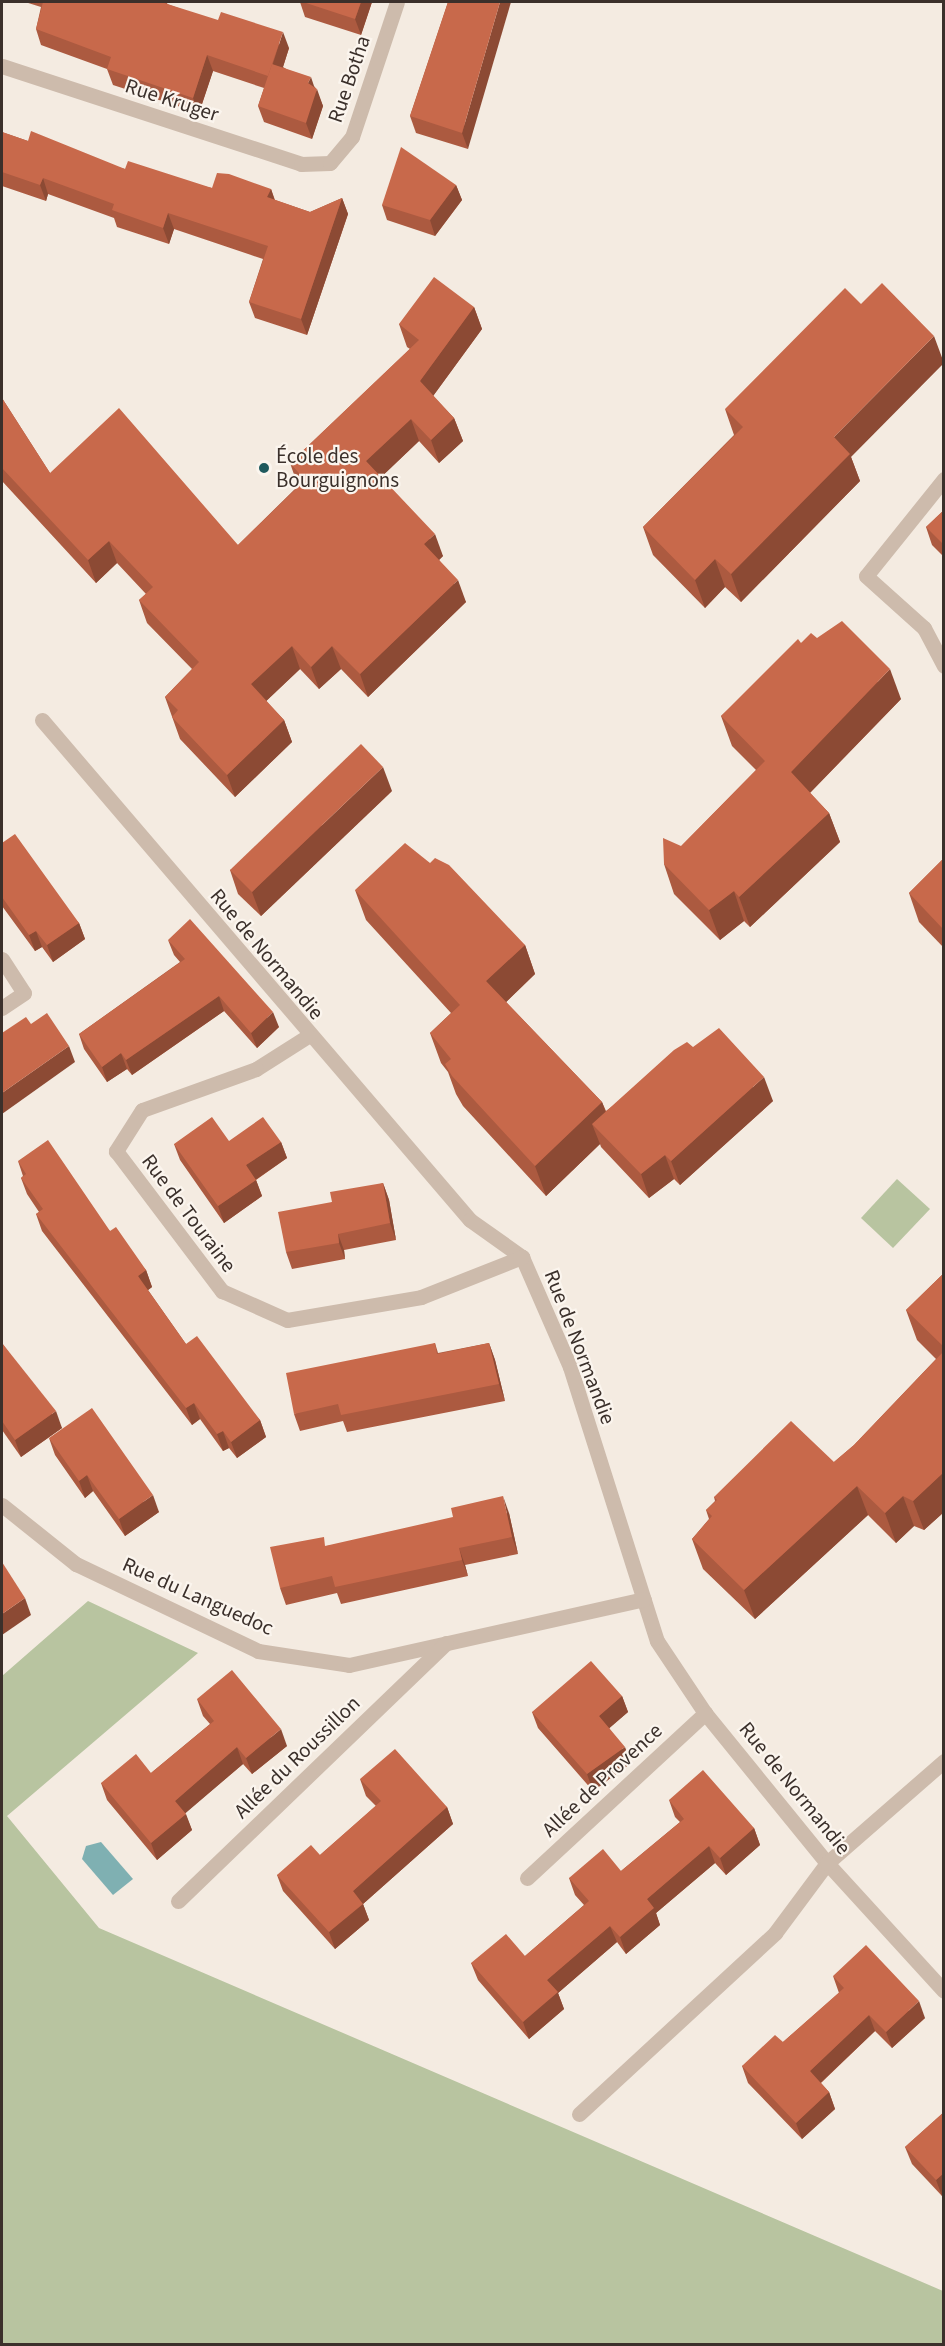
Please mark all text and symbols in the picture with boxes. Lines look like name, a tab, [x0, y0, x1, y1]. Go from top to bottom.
street label: Rue Botha	[322, 32, 376, 126]
street label: Rue Kruger	[122, 73, 222, 127]
place label: École des Bourguignons	[276, 443, 399, 493]
marker: École des Bourguignons	[257, 461, 271, 475]
street label: Rue de Normandie	[205, 883, 329, 1025]
street label: Rue de Touraine	[136, 1149, 242, 1277]
street label: Rue de Normandie	[539, 1266, 621, 1428]
street label: Rue du Languedoc	[119, 1551, 277, 1641]
street label: Allée du Roussillon	[229, 1691, 365, 1823]
street label: Rue de Normandie	[734, 1717, 856, 1859]
street label: Allée de Provence	[537, 1718, 667, 1842]

